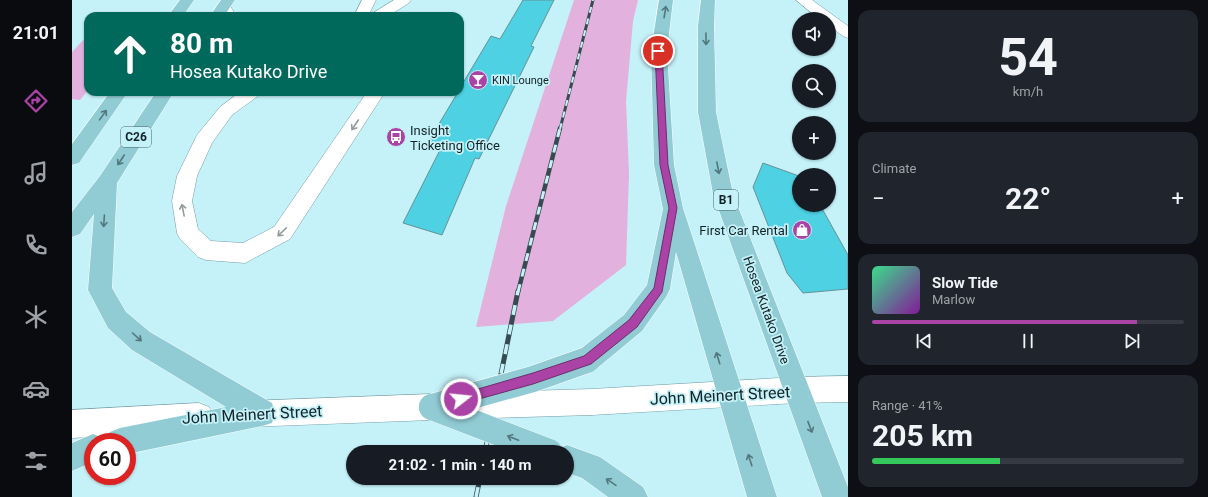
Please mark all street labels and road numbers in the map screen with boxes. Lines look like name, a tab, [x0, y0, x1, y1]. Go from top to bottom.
road number: C26	[121, 127, 151, 147]
road number: B1	[714, 190, 738, 210]
street label: Hosea Kutako Drive	[740, 254, 793, 366]
street label: John Meinert Street	[649, 382, 791, 409]
street label: John Meinert Street	[181, 401, 323, 428]

